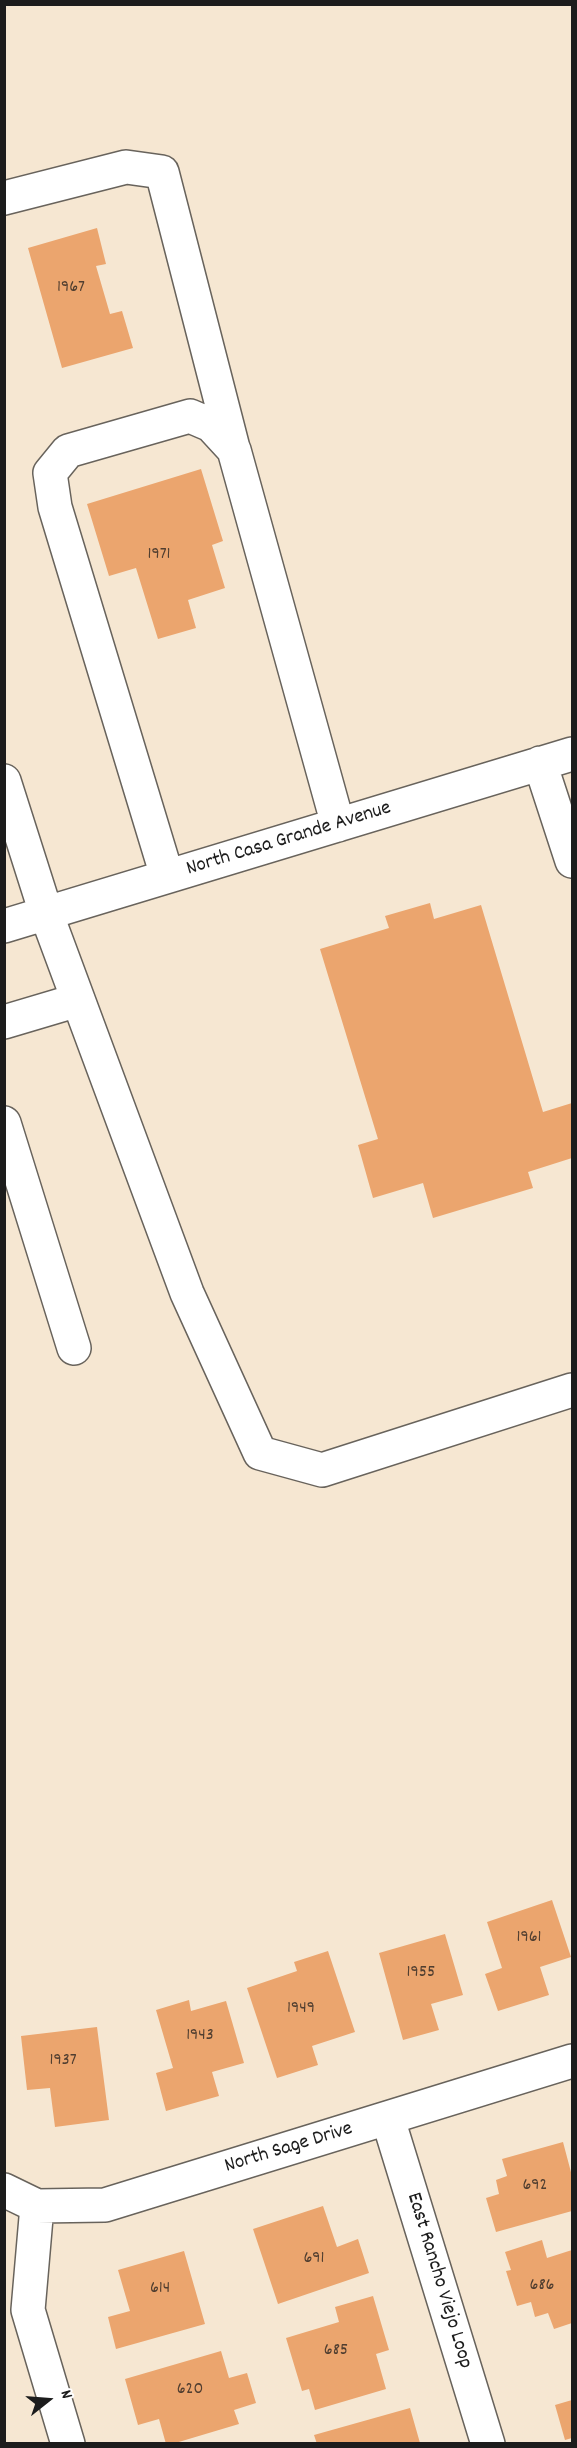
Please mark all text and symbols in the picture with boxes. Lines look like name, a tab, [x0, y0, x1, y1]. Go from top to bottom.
house number: 1967	[57, 278, 85, 300]
house number: 1971	[147, 545, 171, 567]
street label: North Casa Grande Avenue	[184, 797, 394, 883]
house number: 1961	[517, 1928, 541, 1950]
house number: 1955	[407, 1963, 435, 1985]
house number: 1949	[287, 1999, 315, 2021]
house number: 1943	[186, 2026, 214, 2048]
house number: 1937	[49, 2051, 77, 2073]
street label: North Sage Drive	[222, 2118, 356, 2180]
house number: 692	[523, 2176, 547, 2198]
street label: East Rancho Viejo Loop	[399, 2190, 477, 2372]
house number: 691	[303, 2249, 325, 2271]
house number: 686	[530, 2276, 554, 2298]
house number: 614	[150, 2279, 170, 2301]
house number: 685	[324, 2341, 348, 2363]
north arrow	[18, 2370, 78, 2430]
house number: 620	[177, 2380, 203, 2402]
text: N	[54, 2387, 78, 2402]

